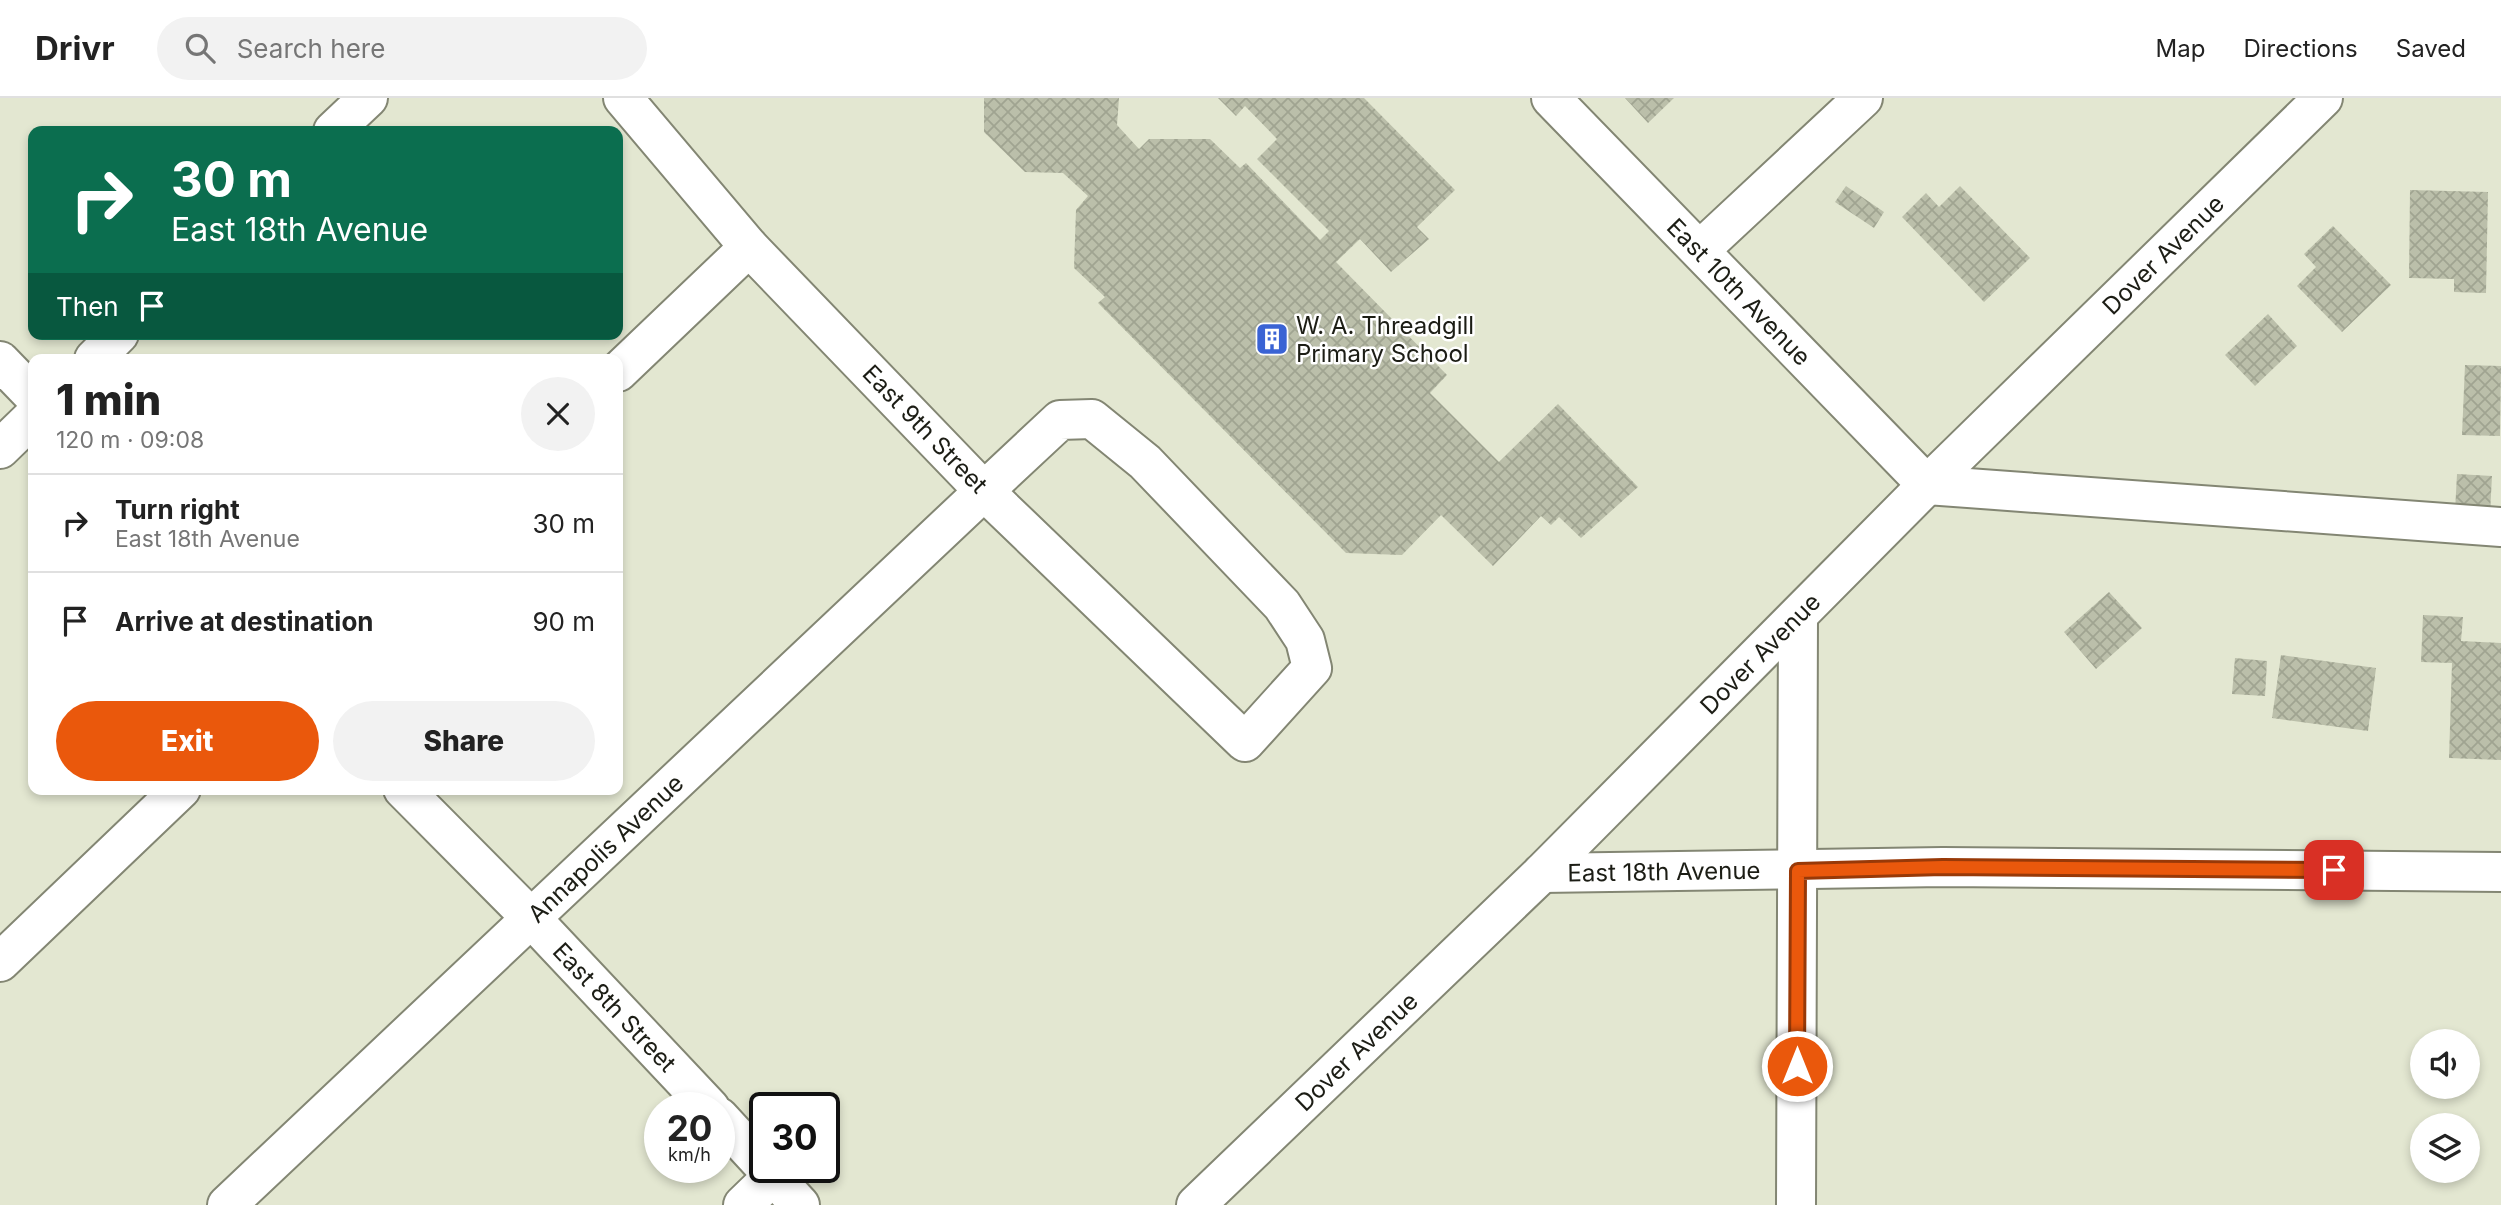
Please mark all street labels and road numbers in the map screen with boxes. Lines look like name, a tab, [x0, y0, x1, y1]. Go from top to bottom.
street label: Dover Avenue	[2096, 189, 2230, 320]
street label: East 10th Avenue	[1661, 212, 1817, 371]
street label: East 9th Street	[857, 359, 994, 499]
street label: Dover Avenue	[1694, 587, 1826, 720]
street label: Annapolis Avenue	[522, 768, 689, 928]
street label: East 18th Avenue	[1567, 855, 1761, 887]
street label: East 8th Street	[547, 936, 683, 1078]
street label: Dover Avenue	[1289, 986, 1423, 1117]

